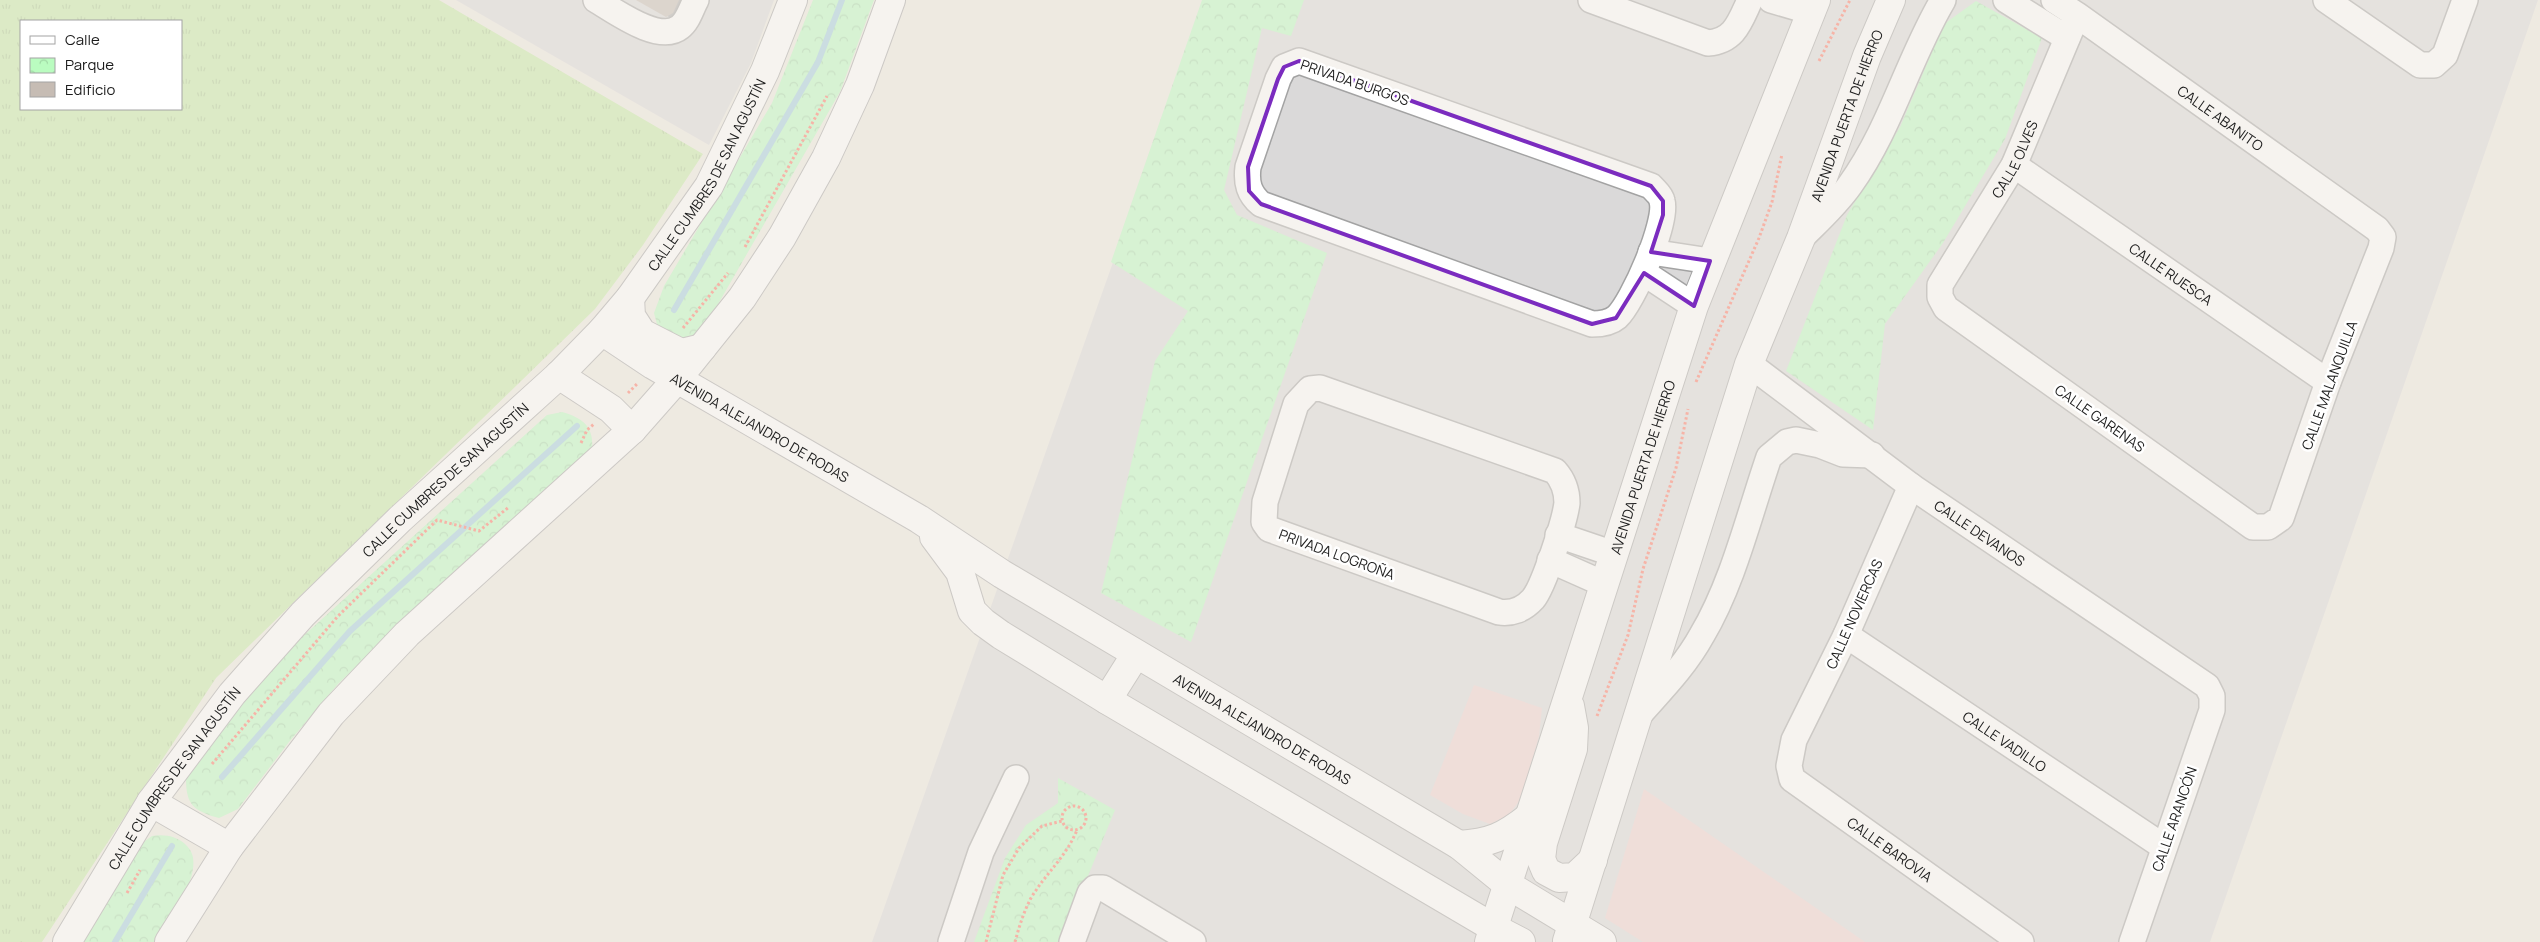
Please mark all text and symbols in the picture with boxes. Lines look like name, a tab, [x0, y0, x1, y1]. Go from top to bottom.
legend	[20, 20, 182, 110]
street label: AVENIDA PUERTA DE HIERRO	[1806, 27, 1887, 204]
text: Calle	[65, 29, 100, 50]
text: Parque	[65, 54, 114, 75]
street label: PRIVADA BURGOS	[1298, 55, 1412, 110]
street label: CALLE CUMBRES DE SAN AGUSTÍN	[643, 75, 769, 274]
text: Edificio	[65, 79, 116, 100]
street label: CALLE ABANITO	[2174, 80, 2268, 155]
street label: CALLE OLVES	[1987, 117, 2041, 201]
street label: CALLE RUESCA	[2126, 238, 2217, 309]
street label: CALLE MALANQUILLA	[2297, 318, 2361, 452]
street label: AVENIDA ALEJANDRO DE RODAS	[667, 368, 853, 486]
street label: AVENIDA PUERTA DE HIERRO	[1605, 378, 1679, 556]
street label: CALLE GARENAS	[2051, 380, 2149, 456]
street label: CALLE CUMBRES DE SAN AGUSTÍN	[358, 398, 532, 561]
street label: CALLE DEVANOS	[1931, 495, 2029, 570]
street label: PRIVADA LOGROÑA	[1276, 524, 1398, 584]
street label: CALLE NOVIERCAS	[1821, 556, 1887, 672]
street label: AVENIDA ALEJANDRO DE RODAS	[1170, 668, 1355, 789]
street label: CALLE CUMBRES DE SAN AGUSTÍN	[103, 682, 244, 873]
street label: CALLE VADILLO	[1959, 706, 2051, 776]
street label: CALLE ARANCÓN	[2147, 764, 2201, 874]
street label: CALLE BAROVIA	[1844, 812, 1937, 886]

